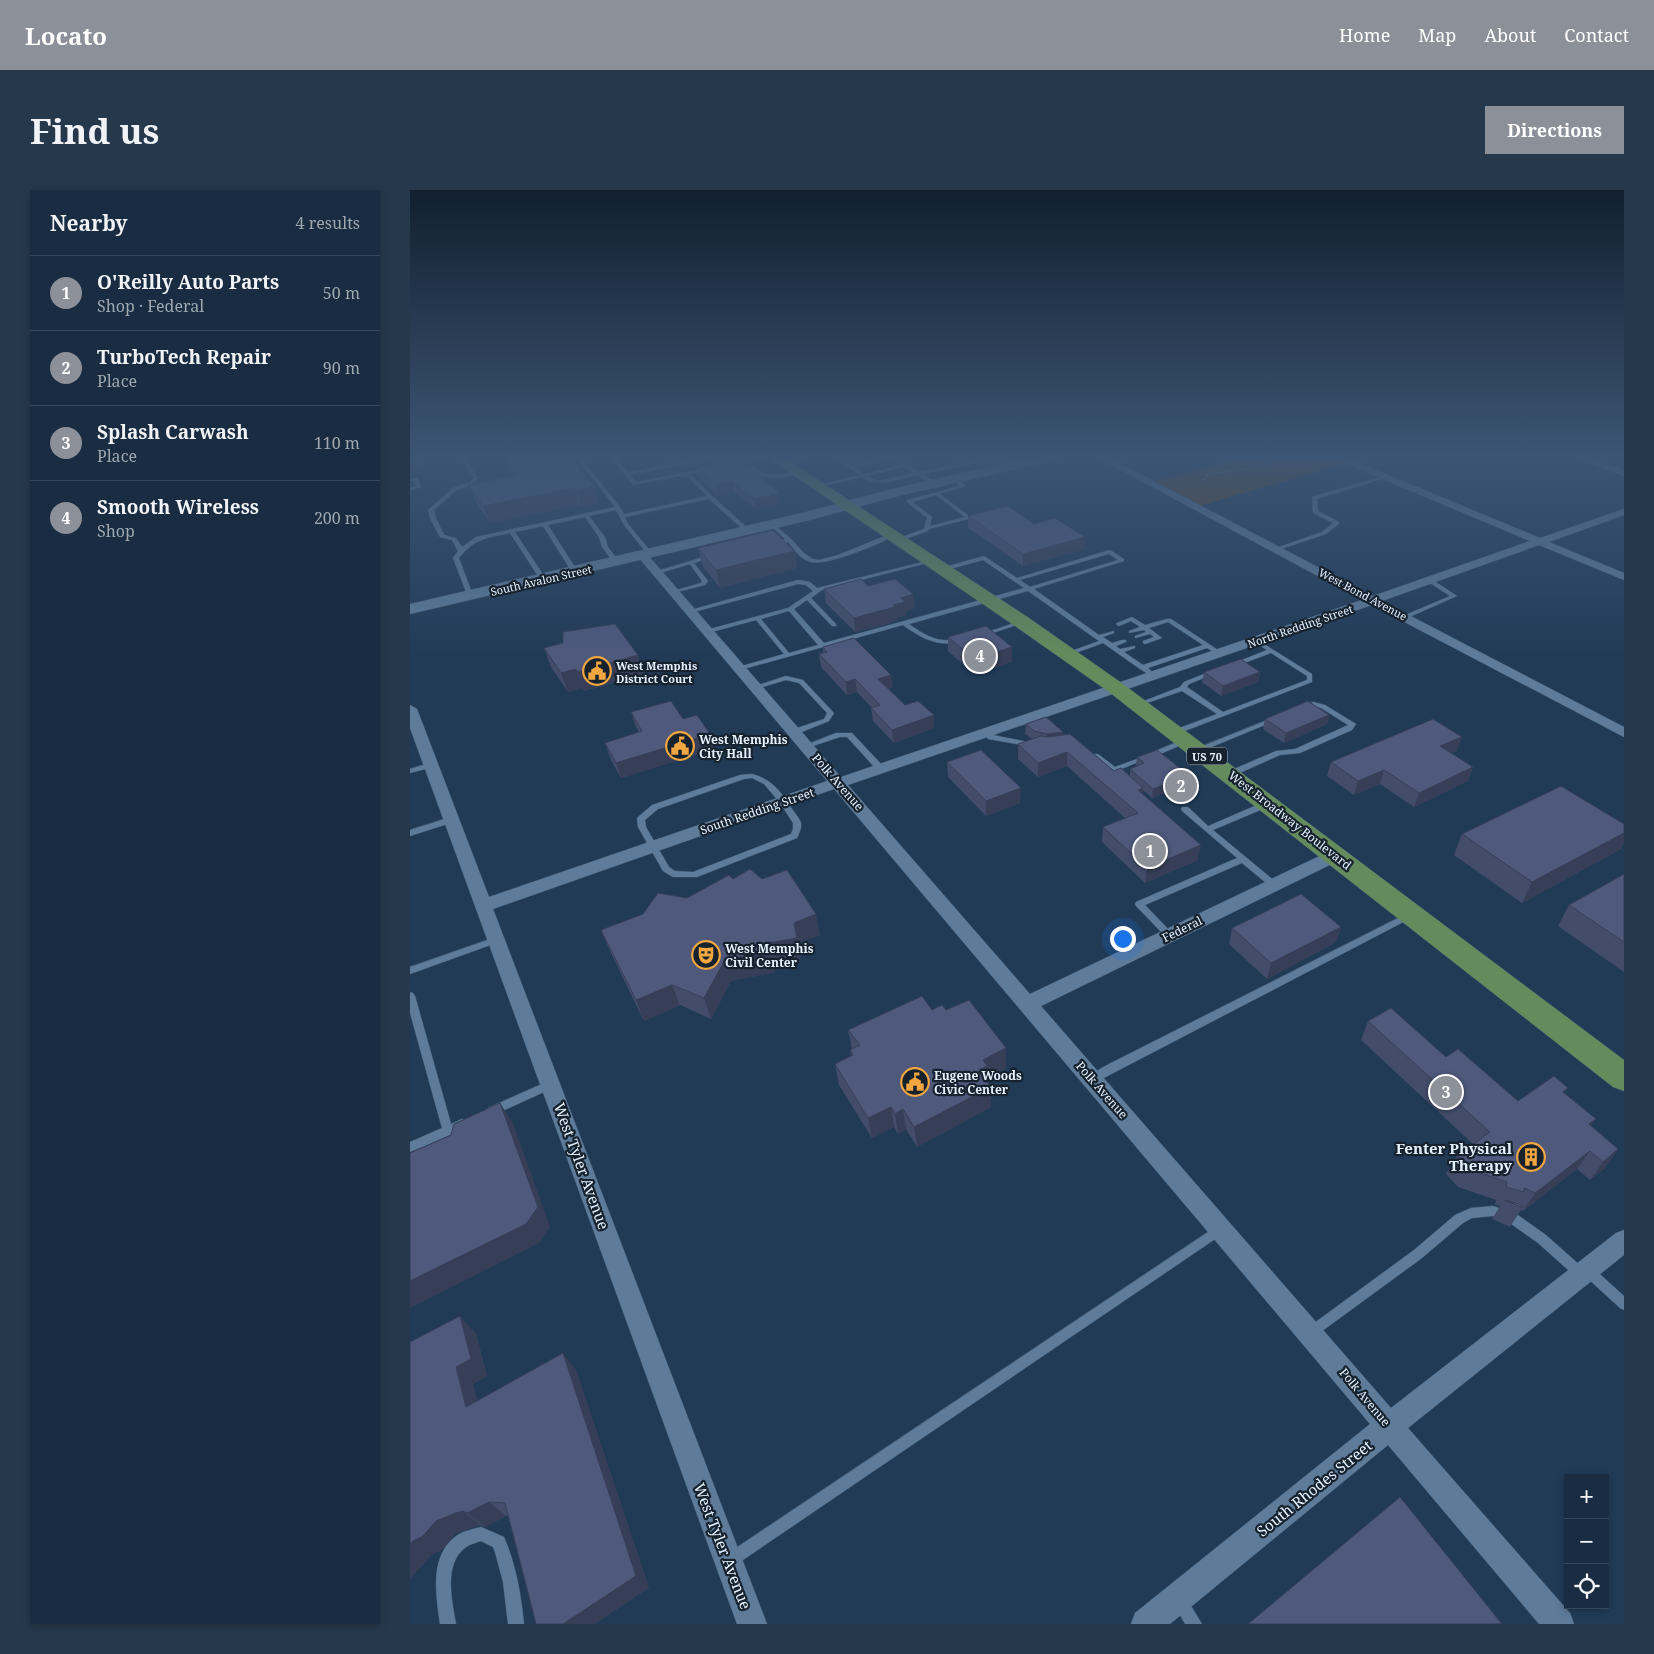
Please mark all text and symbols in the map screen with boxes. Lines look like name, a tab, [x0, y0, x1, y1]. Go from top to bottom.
text: Locato	[25, 19, 107, 52]
text: Home	[1339, 23, 1390, 47]
text: Map	[1418, 23, 1456, 47]
text: About	[1484, 23, 1536, 47]
text: Contact	[1564, 23, 1629, 47]
button: Directions	[1485, 106, 1624, 154]
text: Find us	[30, 107, 159, 154]
text: Nearby	[50, 209, 128, 237]
text: 4 results	[296, 212, 360, 234]
text: O'Reilly Auto Parts	[97, 269, 279, 295]
text: 1	[61, 282, 71, 304]
text: 50 m	[323, 282, 360, 304]
text: Shop · Federal	[97, 295, 204, 317]
text: TurboTech Repair	[97, 344, 271, 370]
text: 2	[61, 357, 71, 379]
text: 90 m	[323, 357, 360, 379]
text: Place	[97, 370, 137, 392]
text: Splash Carwash	[97, 419, 249, 445]
text: 3	[61, 432, 71, 454]
text: 110 m	[314, 432, 360, 454]
text: Place	[97, 445, 137, 467]
text: Smooth Wireless	[97, 494, 259, 520]
text: 4	[61, 507, 71, 529]
text: 200 m	[314, 507, 360, 529]
text: Shop	[97, 520, 135, 542]
street label: South Avalon Street	[489, 561, 593, 599]
street label: West Bond Avenue	[1316, 564, 1410, 624]
street label: North Redding Street	[1245, 601, 1355, 651]
pin: 4	[964, 637, 996, 675]
public building icon: West Memphis District Court	[582, 656, 612, 686]
place label: West Memphis District Court	[616, 658, 697, 686]
public building icon: West Memphis City Hall	[665, 731, 695, 761]
place label: West Memphis City Hall	[699, 731, 788, 762]
road number: US 70	[1187, 748, 1227, 764]
street label: Polk Avenue	[808, 750, 868, 814]
pin: 2	[1165, 767, 1197, 805]
street label: West Broadway Boulevard	[1225, 767, 1355, 874]
street label: South Redding Street	[698, 783, 816, 839]
pin: 1	[1134, 832, 1166, 870]
street label: Federal	[1159, 912, 1205, 946]
your location	[1110, 926, 1136, 952]
theatre icon: West Memphis Civil Center	[691, 940, 721, 970]
place label: West Memphis Civil Center	[725, 940, 814, 971]
street label: Polk Avenue	[1072, 1058, 1132, 1122]
public building icon: Eugene Woods Civic Center	[900, 1067, 930, 1097]
place label: Eugene Woods Civic Center	[934, 1067, 1022, 1098]
pin: 3	[1430, 1073, 1462, 1111]
street label: West Tyler Avenue	[550, 1100, 614, 1232]
place label: Fenter Physical Therapy	[1396, 1138, 1513, 1175]
building icon: Fenter Physical Therapy	[1516, 1142, 1546, 1172]
street label: Polk Avenue	[1336, 1364, 1394, 1430]
street label: South Rhodes Street	[1252, 1435, 1376, 1541]
map controls	[1564, 1474, 1609, 1609]
button: +	[1564, 1474, 1609, 1519]
street label: West Tyler Avenue	[690, 1480, 756, 1612]
button: −	[1564, 1519, 1609, 1564]
button: locate	[1564, 1564, 1609, 1609]

